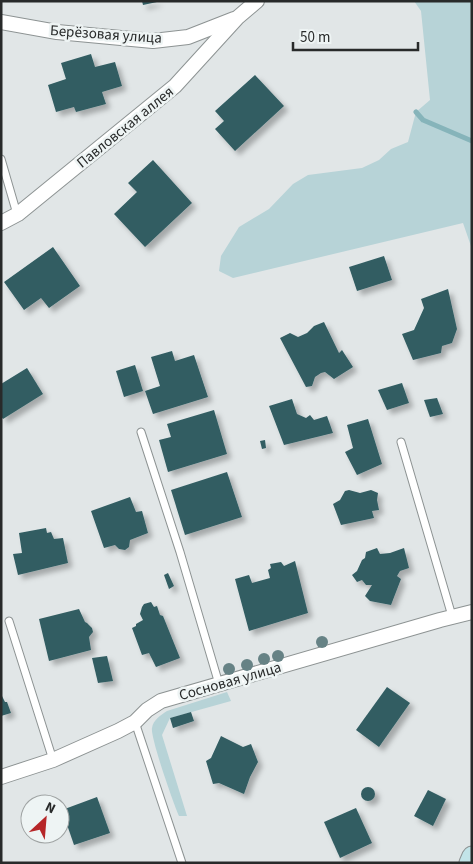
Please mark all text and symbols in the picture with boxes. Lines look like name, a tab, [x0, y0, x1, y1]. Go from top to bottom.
street label: Берёзовая улица	[49, 20, 163, 49]
scale bar	[293, 20, 418, 52]
text: 50 m	[300, 27, 330, 48]
street label: Павловская аллея	[72, 82, 178, 173]
street label: Сосновая улица	[177, 657, 284, 706]
north arrow	[20, 794, 70, 844]
text: N	[42, 797, 59, 819]

